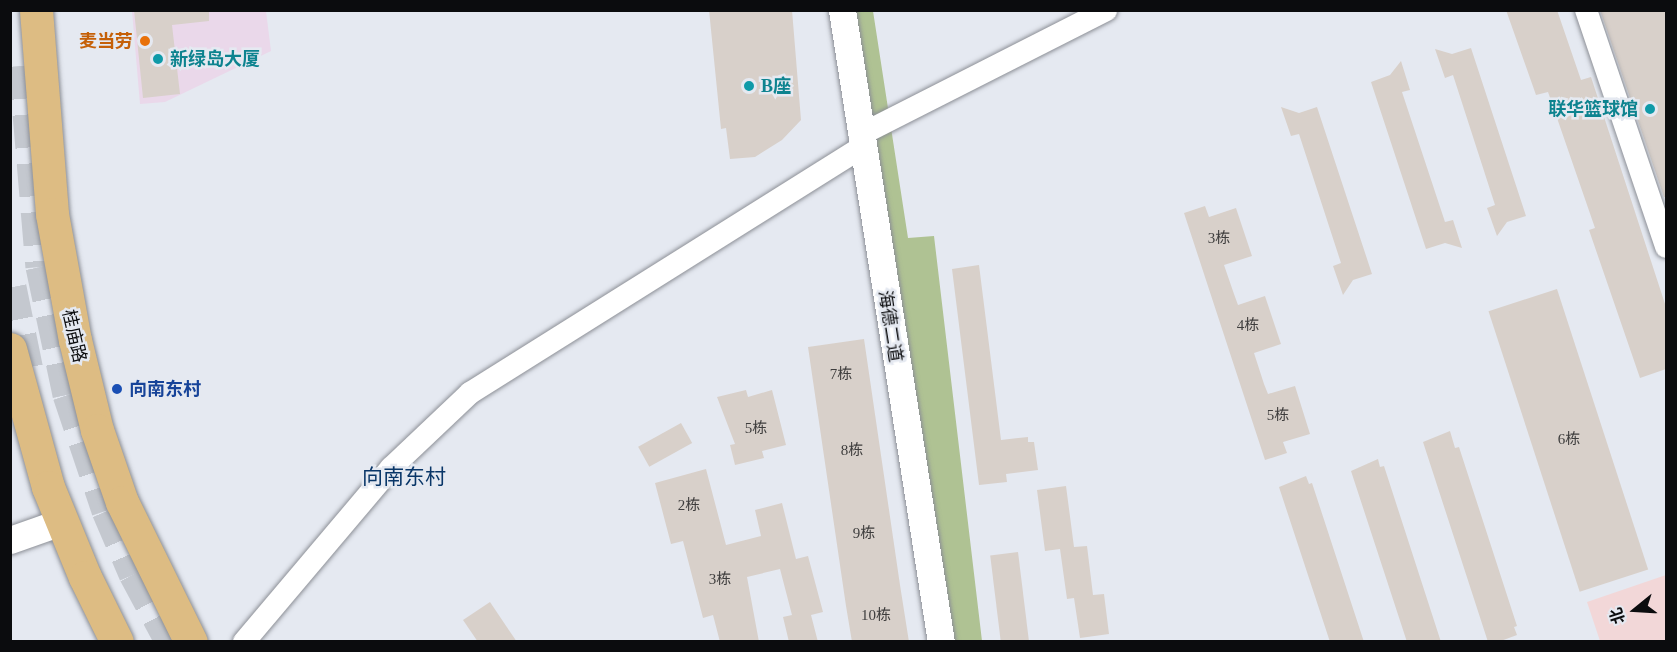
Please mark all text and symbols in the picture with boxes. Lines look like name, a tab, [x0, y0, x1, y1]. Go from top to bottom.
place label: 麦当劳	[79, 30, 133, 52]
marker: 麦当劳	[138, 34, 152, 48]
place label: 新绿岛大厦	[170, 48, 260, 70]
marker: 新绿岛大厦	[151, 52, 165, 66]
place label: B座	[761, 75, 791, 97]
marker: B座	[742, 79, 756, 93]
place label: 联华篮球馆	[1548, 98, 1638, 120]
marker: 联华篮球馆	[1643, 102, 1657, 116]
house number: 3栋	[1208, 230, 1230, 248]
street label: 海德二道	[874, 289, 906, 363]
street label: 桂庙路	[57, 307, 91, 365]
house number: 4栋	[1237, 317, 1259, 335]
house number: 7栋	[830, 366, 852, 384]
place label: 向南东村	[129, 378, 201, 400]
marker: 向南东村	[110, 382, 124, 396]
house number: 5栋	[1267, 407, 1289, 425]
house number: 5栋	[745, 420, 767, 438]
house number: 6栋	[1558, 431, 1580, 449]
house number: 8栋	[841, 442, 863, 460]
district label: 向南东村	[362, 464, 446, 490]
house number: 2栋	[678, 497, 700, 515]
house number: 9栋	[853, 525, 875, 543]
house number: 3栋	[709, 571, 731, 589]
north arrow	[1605, 580, 1665, 640]
text: 北	[1607, 605, 1628, 626]
house number: 10栋	[861, 607, 891, 625]

